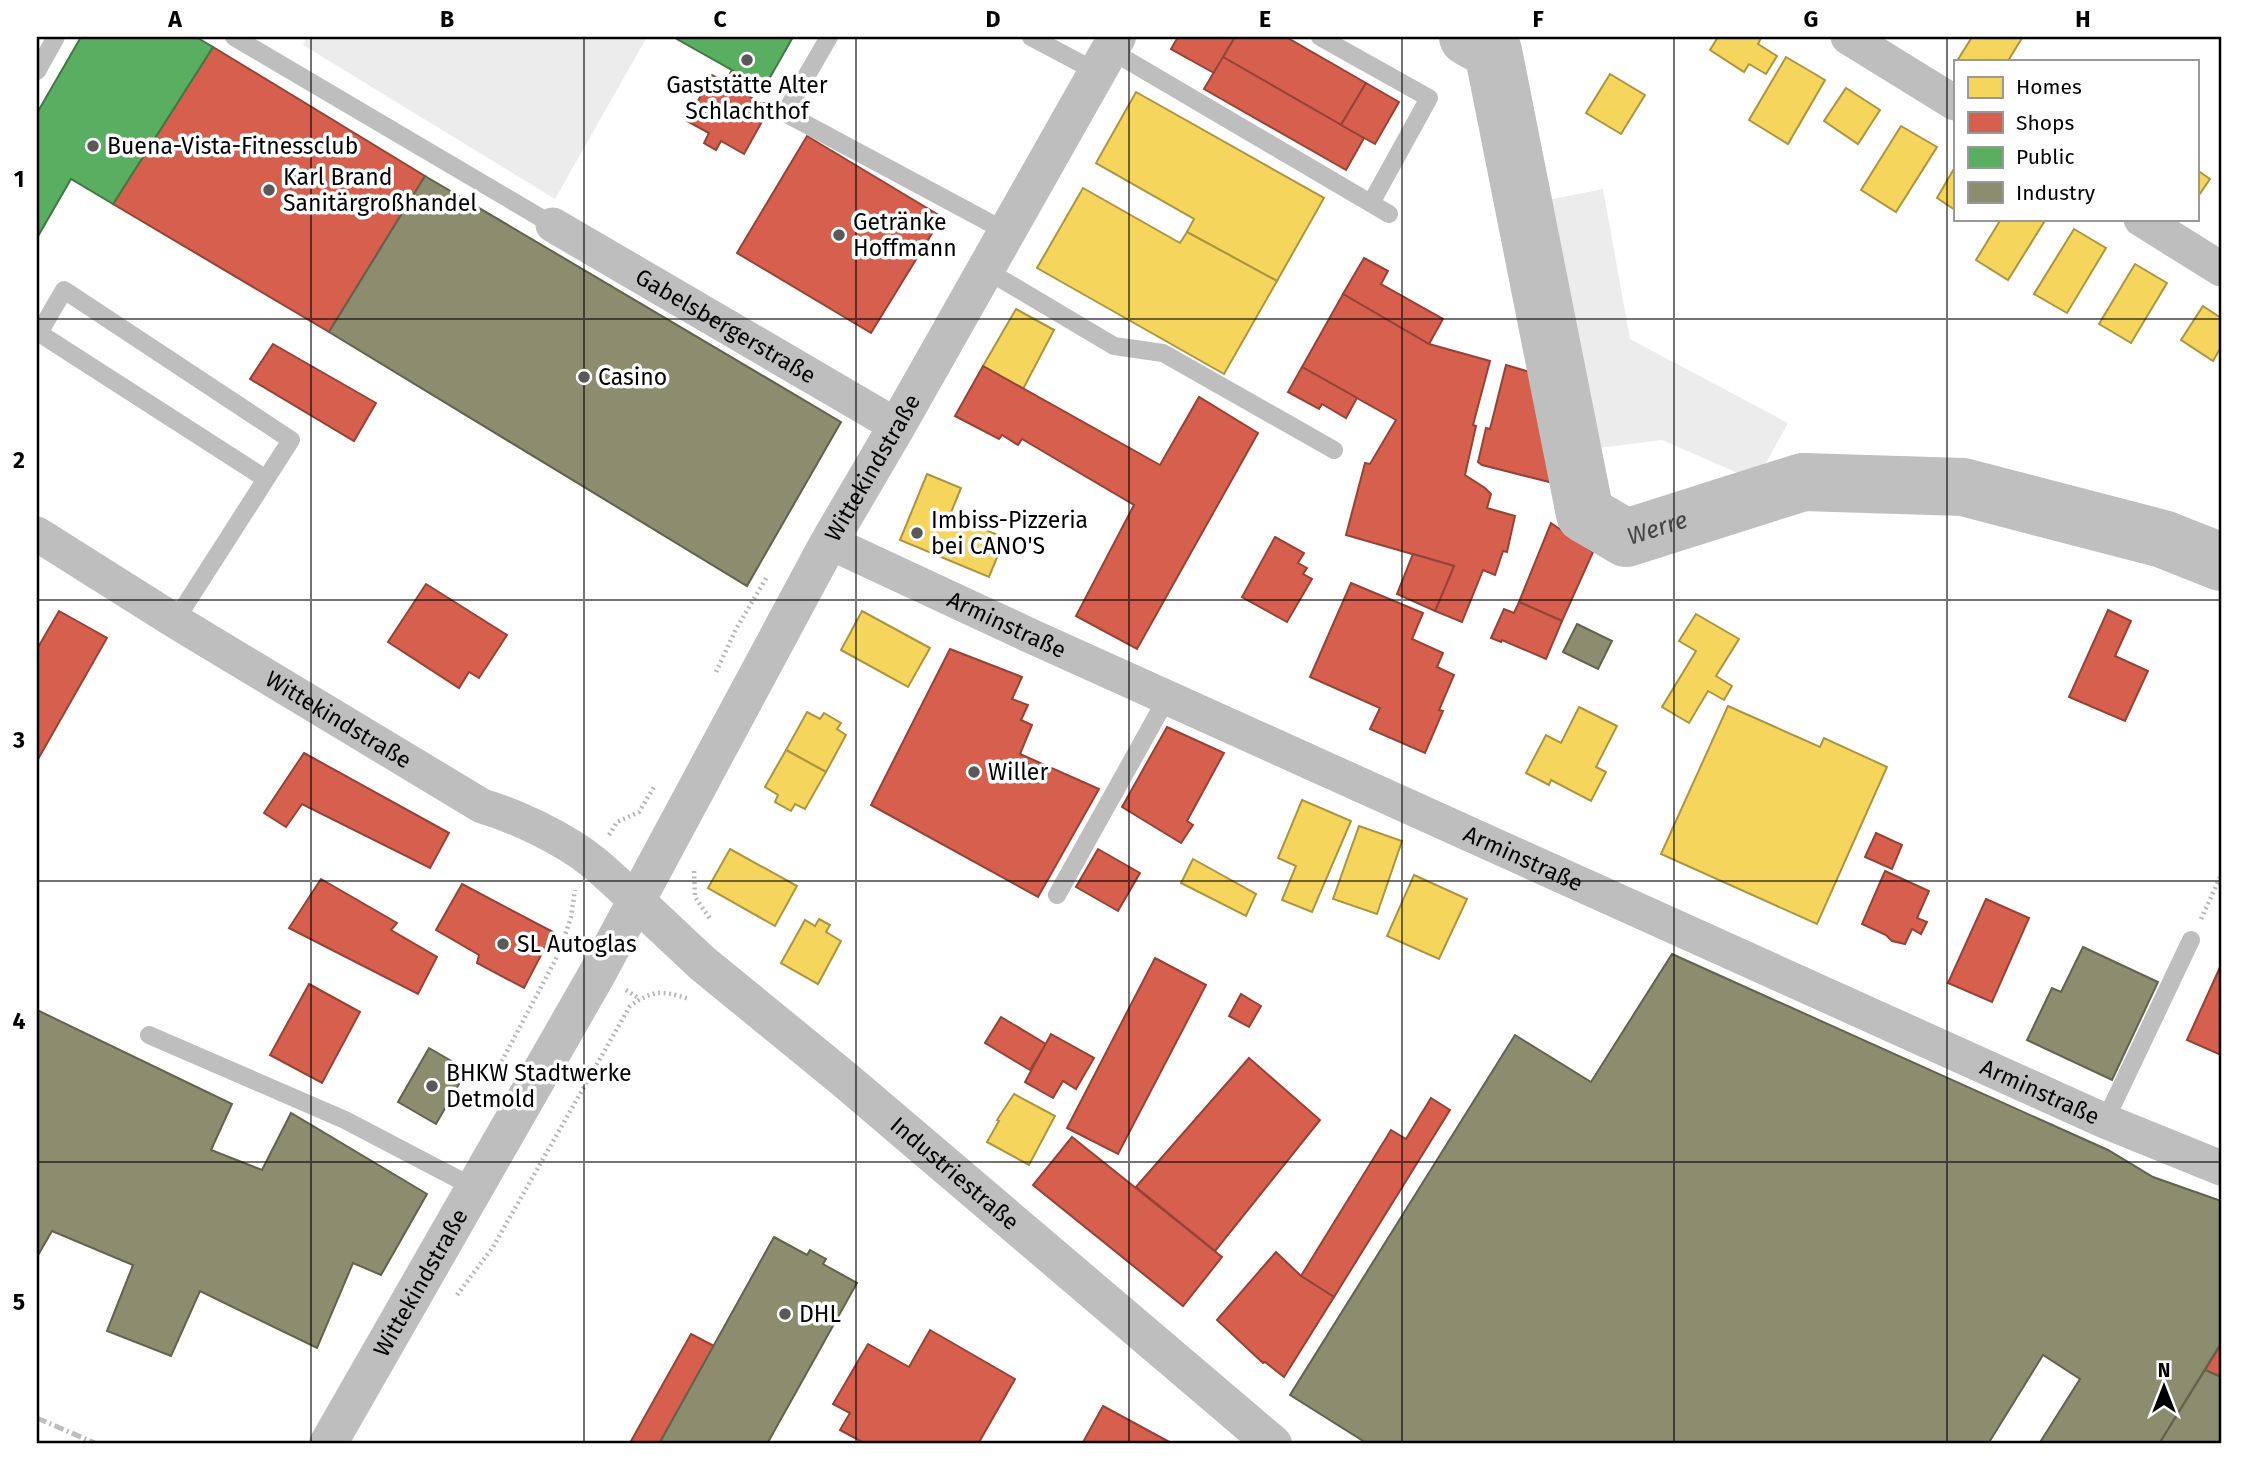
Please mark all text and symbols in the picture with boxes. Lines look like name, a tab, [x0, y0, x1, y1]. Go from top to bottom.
text: A	[167, 5, 182, 33]
text: B	[440, 5, 454, 33]
text: C	[713, 5, 727, 33]
text: D	[986, 5, 1001, 33]
text: E	[1259, 5, 1271, 33]
text: F	[1532, 5, 1544, 33]
text: G	[1804, 5, 1818, 33]
text: H	[2075, 5, 2091, 33]
marker: Gaststätte Alter Schlachthof	[739, 52, 755, 68]
legend	[1954, 60, 2198, 220]
place label: Gaststätte Alter Schlachthof	[666, 71, 828, 125]
text: Homes	[2016, 74, 2082, 100]
text: Shops	[2016, 110, 2074, 136]
place label: Buena-Vista-Fitnessclub	[107, 132, 358, 160]
marker: Buena-Vista-Fitnessclub	[85, 138, 101, 154]
text: Public	[2016, 144, 2074, 170]
place label: Karl Brand Sanitärgroßhandel	[283, 163, 477, 217]
text: 1	[14, 165, 24, 193]
text: Industry	[2016, 180, 2096, 206]
marker: Karl Brand Sanitärgroßhandel	[261, 182, 277, 198]
place label: Getränke Hoffmann	[853, 208, 957, 262]
marker: Getränke Hoffmann	[831, 227, 847, 243]
street label: Gabelsbergerstraße	[631, 262, 821, 389]
place label: Casino	[598, 363, 667, 391]
marker: Casino	[576, 369, 592, 385]
street label: Wittekindstraße	[819, 389, 926, 546]
text: 2	[13, 446, 25, 474]
water label: Werre	[1624, 505, 1691, 551]
place label: Imbiss-Pizzeria bei CANO'S	[931, 506, 1088, 560]
marker: Imbiss-Pizzeria bei CANO'S	[909, 525, 925, 541]
street label: Arminstraße	[943, 585, 1070, 664]
street label: Wittekindstraße	[260, 665, 417, 774]
text: 3	[12, 726, 25, 754]
place label: Willer	[988, 758, 1048, 786]
marker: Willer	[966, 764, 982, 780]
street label: Arminstraße	[1459, 819, 1587, 897]
place label: SL Autoglas	[517, 930, 637, 958]
marker: SL Autoglas	[495, 936, 511, 952]
text: 4	[13, 1007, 26, 1035]
street label: Arminstraße	[1976, 1053, 2104, 1131]
place label: BHKW Stadtwerke Detmold	[446, 1059, 632, 1113]
marker: BHKW Stadtwerke Detmold	[424, 1078, 440, 1094]
street label: Industriestraße	[885, 1111, 1025, 1236]
street label: Wittekindstraße	[367, 1204, 474, 1361]
text: 5	[13, 1288, 25, 1316]
place label: DHL	[799, 1300, 841, 1328]
marker: DHL	[777, 1306, 793, 1322]
north arrow	[2128, 1352, 2198, 1422]
text: N	[2158, 1359, 2170, 1382]

